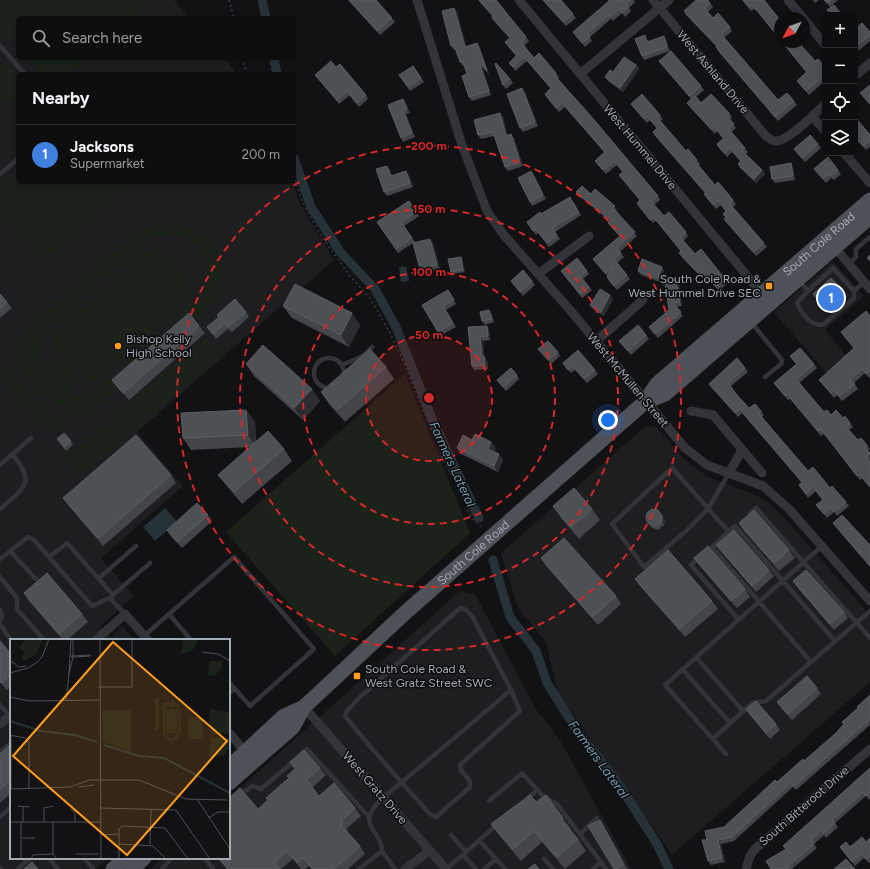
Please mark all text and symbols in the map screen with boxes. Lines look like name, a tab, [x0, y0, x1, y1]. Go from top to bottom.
north arrow	[774, 12, 810, 48]
map controls	[822, 12, 858, 156]
button: +	[822, 12, 858, 48]
search box	[16, 16, 296, 60]
icon: search	[30, 27, 52, 49]
street label: West Ashland Drive	[674, 28, 752, 117]
text: Search here	[62, 29, 142, 47]
button: −	[822, 48, 858, 84]
button: locate	[822, 84, 858, 120]
text: Nearby	[32, 88, 90, 108]
street label: West Hummel Drive	[600, 102, 680, 193]
button: layers	[822, 120, 858, 156]
text: Jacksons	[70, 138, 134, 156]
text: 200 m	[411, 139, 447, 153]
text: 1	[42, 147, 48, 162]
text: 200 m	[242, 147, 280, 162]
text: Supermarket	[70, 156, 145, 171]
text: 150 m	[412, 202, 446, 216]
street label: South Cole Road	[780, 209, 858, 279]
text: 100 m	[412, 265, 446, 279]
place label: South Cole Road & West Hummel Drive SEC	[628, 272, 761, 300]
marker: South Cole Road & West Hummel Drive SEC	[764, 281, 774, 291]
pin: 1	[818, 283, 844, 313]
text: 50 m	[415, 328, 443, 342]
street label: West McMullen Street	[584, 330, 672, 431]
place label: Bishop Kelly High School	[126, 332, 192, 360]
marker: Bishop Kelly High School	[113, 341, 123, 351]
centre of rings	[422, 391, 436, 405]
your location	[598, 410, 618, 430]
water label: Farmers Lateral	[426, 419, 479, 509]
street label: South Cole Road	[435, 518, 512, 588]
inset map	[10, 639, 230, 859]
place label: South Cole Road & West Gratz Street SWC	[365, 662, 493, 690]
marker: South Cole Road & West Gratz Street SWC	[352, 671, 362, 681]
water label: Farmers Lateral	[565, 718, 632, 801]
street label: West Gratz Drive	[340, 749, 410, 827]
street label: South Bitteroot Drive	[756, 763, 852, 849]

